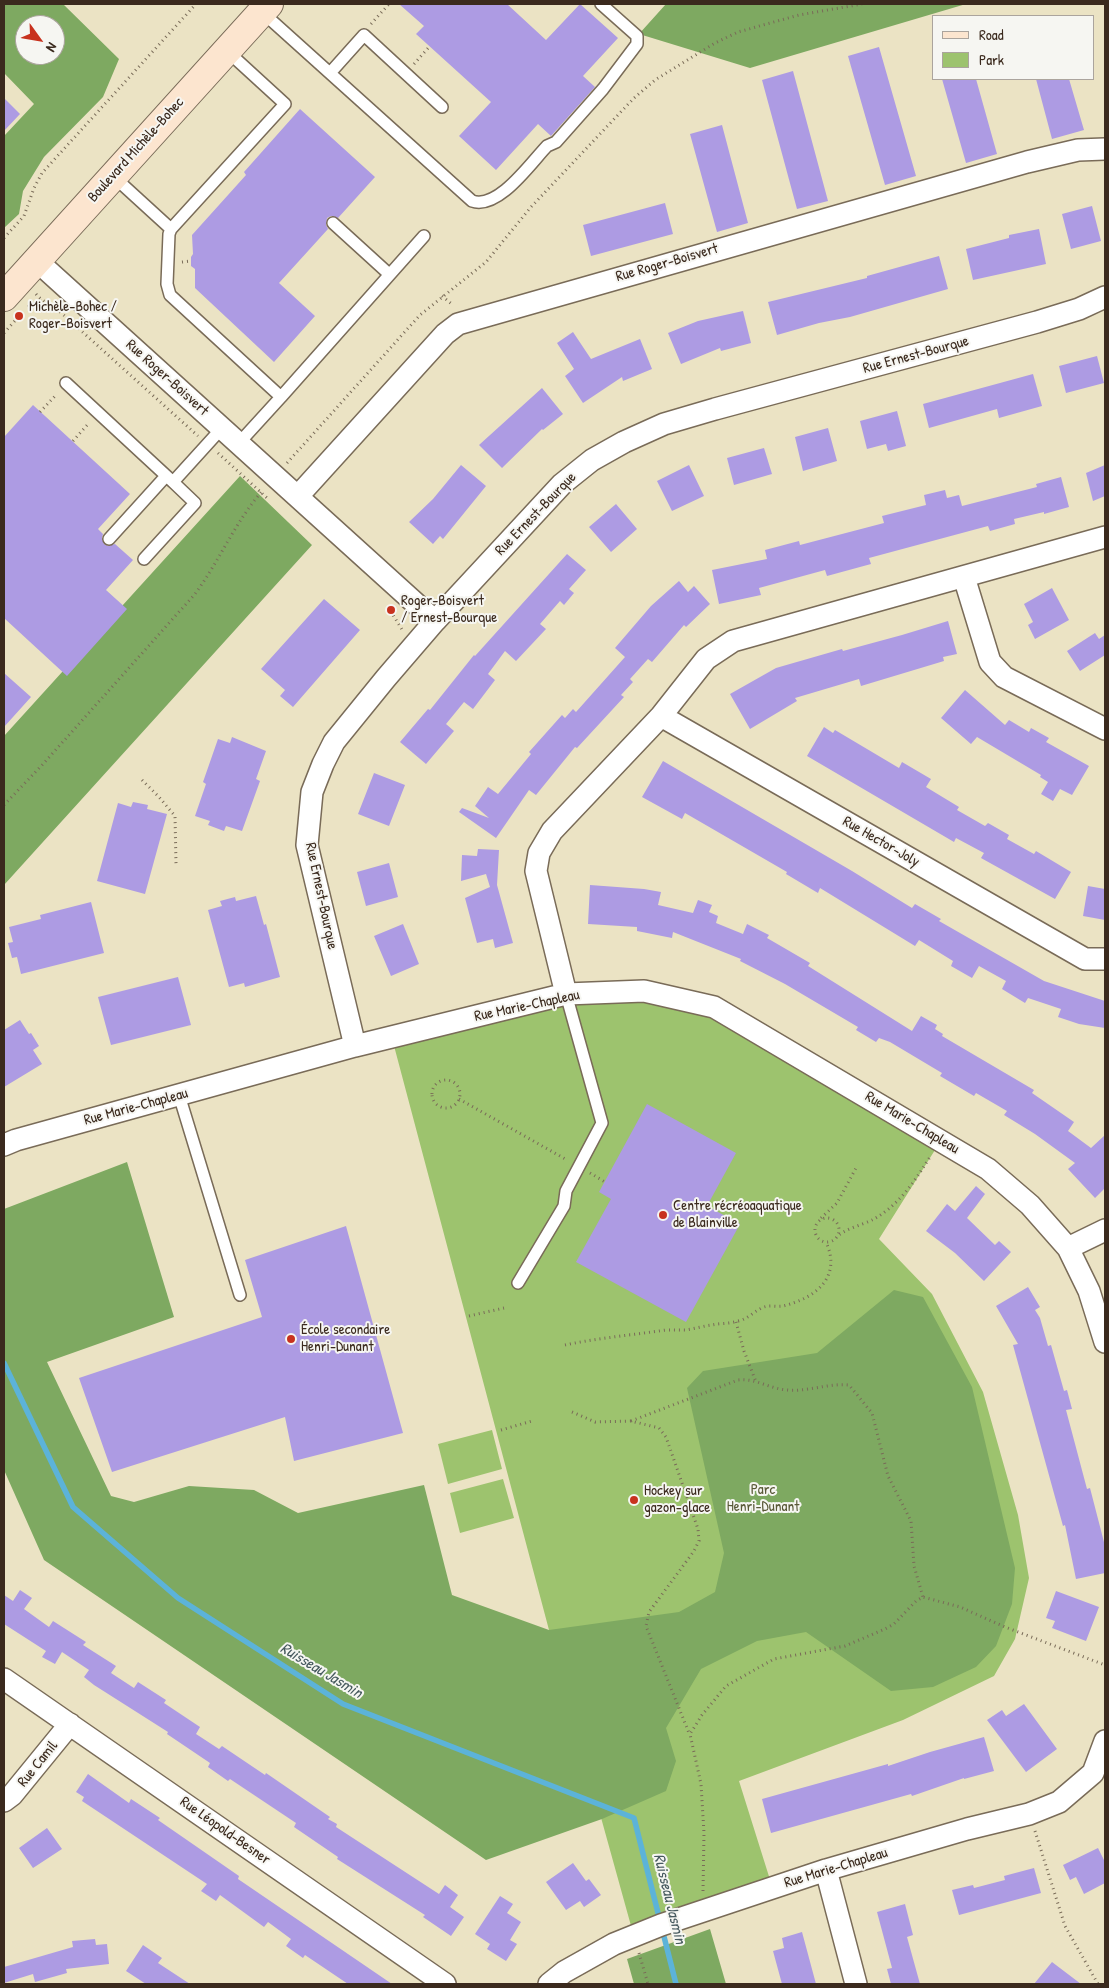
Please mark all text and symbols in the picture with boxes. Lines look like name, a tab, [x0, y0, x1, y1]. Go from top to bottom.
north arrow	[15, 15, 65, 65]
legend	[932, 15, 1094, 80]
text: Road	[979, 24, 1004, 45]
text: N	[42, 39, 62, 56]
text: Park	[979, 49, 1004, 70]
street label: Boulevard Michèle-Bohec	[84, 94, 188, 206]
street label: Rue Roger-Boisvert	[614, 240, 720, 286]
place label: Michèle-Bohec / Roger-Boisvert	[29, 298, 117, 333]
marker: Michèle-Bohec / Roger-Boisvert	[13, 310, 25, 322]
street label: Rue Ernest-Bourque	[861, 332, 971, 378]
street label: Rue Roger-Boisvert	[122, 336, 212, 420]
street label: Rue Ernest-Bourque	[492, 469, 580, 559]
place label: Roger-Boisvert / Ernest-Bourque	[401, 592, 497, 627]
marker: Roger-Boisvert / Ernest-Bourque	[385, 604, 397, 616]
street label: Rue Hector-Joly	[839, 813, 923, 871]
street label: Rue Ernest-Bourque	[301, 841, 341, 951]
street label: Rue Marie-Chapleau	[473, 986, 581, 1026]
street label: Rue Marie-Chapleau	[82, 1084, 190, 1130]
street label: Rue Marie-Chapleau	[862, 1088, 962, 1158]
place label: Centre récréoaquatique de Blainville	[673, 1197, 802, 1232]
marker: Centre récréoaquatique de Blainville	[657, 1209, 669, 1221]
place label: École secondaire Henri-Dunant	[301, 1321, 390, 1356]
marker: École secondaire Henri-Dunant	[285, 1333, 297, 1345]
park label: Parc Henri-Dunant	[727, 1481, 799, 1516]
place label: Hockey sur gazon-glace	[644, 1482, 710, 1517]
marker: Hockey sur gazon-glace	[628, 1494, 640, 1506]
water label: Ruisseau Jasmin	[276, 1639, 366, 1703]
street label: Rue Camil	[14, 1737, 62, 1791]
street label: Rue Léopold-Besner	[176, 1793, 274, 1869]
street label: Rue Marie-Chapleau	[782, 1844, 890, 1892]
water label: Ruisseau Jasmin	[649, 1852, 689, 1946]

